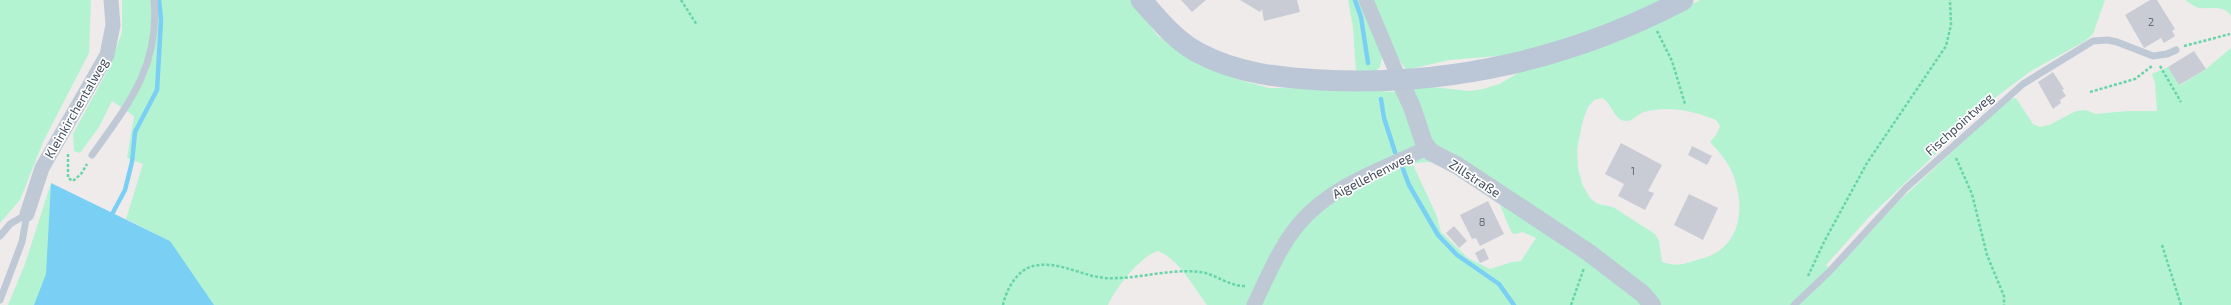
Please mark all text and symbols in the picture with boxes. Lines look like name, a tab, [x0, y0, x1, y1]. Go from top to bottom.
house number: 2	[2148, 15, 2154, 28]
street label: Kleinkirchentalweg	[41, 55, 111, 161]
street label: Fischpointweg	[1922, 89, 1996, 159]
street label: Aigellehenweg	[1330, 148, 1414, 202]
street label: Zillstraße	[1446, 156, 1504, 201]
house number: 1	[1631, 164, 1635, 177]
house number: 8	[1479, 215, 1485, 228]

